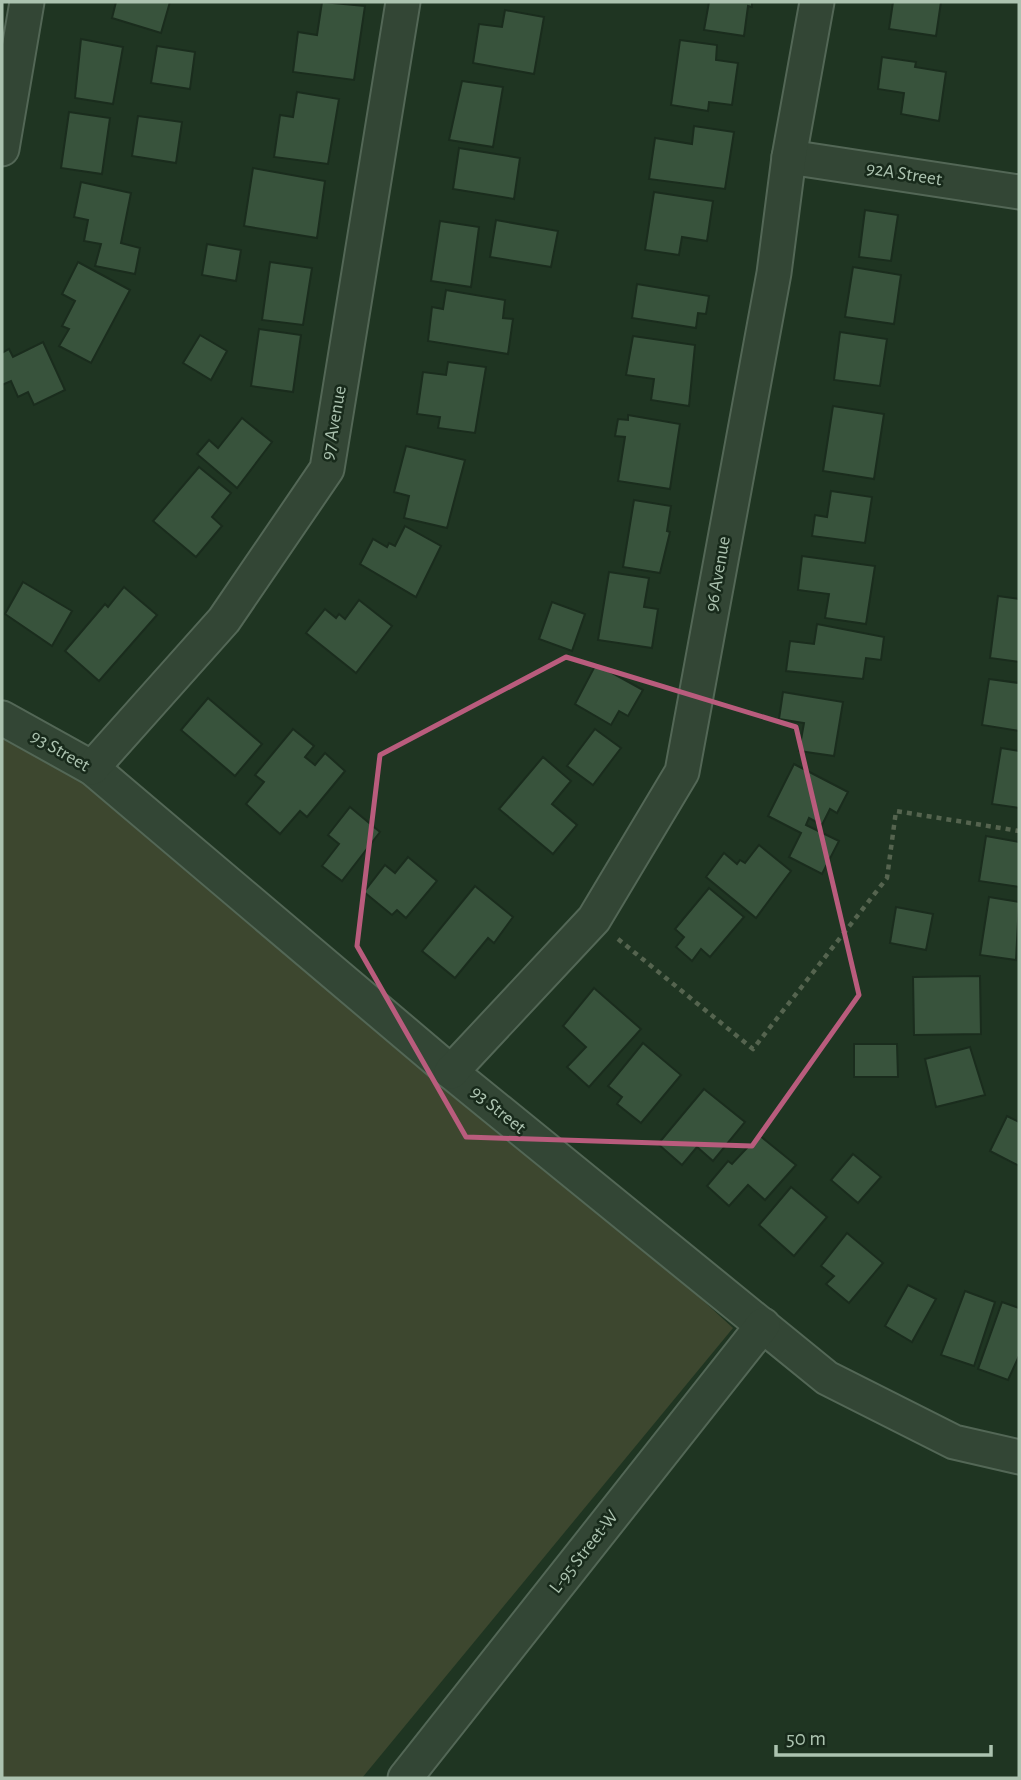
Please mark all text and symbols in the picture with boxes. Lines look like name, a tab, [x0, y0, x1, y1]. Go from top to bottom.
street label: 92A Street	[865, 159, 943, 189]
street label: 97 Avenue	[318, 384, 350, 462]
street label: 96 Avenue	[702, 535, 734, 613]
street label: 93 Street	[27, 727, 93, 775]
street label: 93 Street	[467, 1082, 529, 1138]
street label: L-95 Street-W	[546, 1507, 622, 1597]
scale bar	[776, 1714, 991, 1758]
text: 50 m	[786, 1728, 826, 1749]

